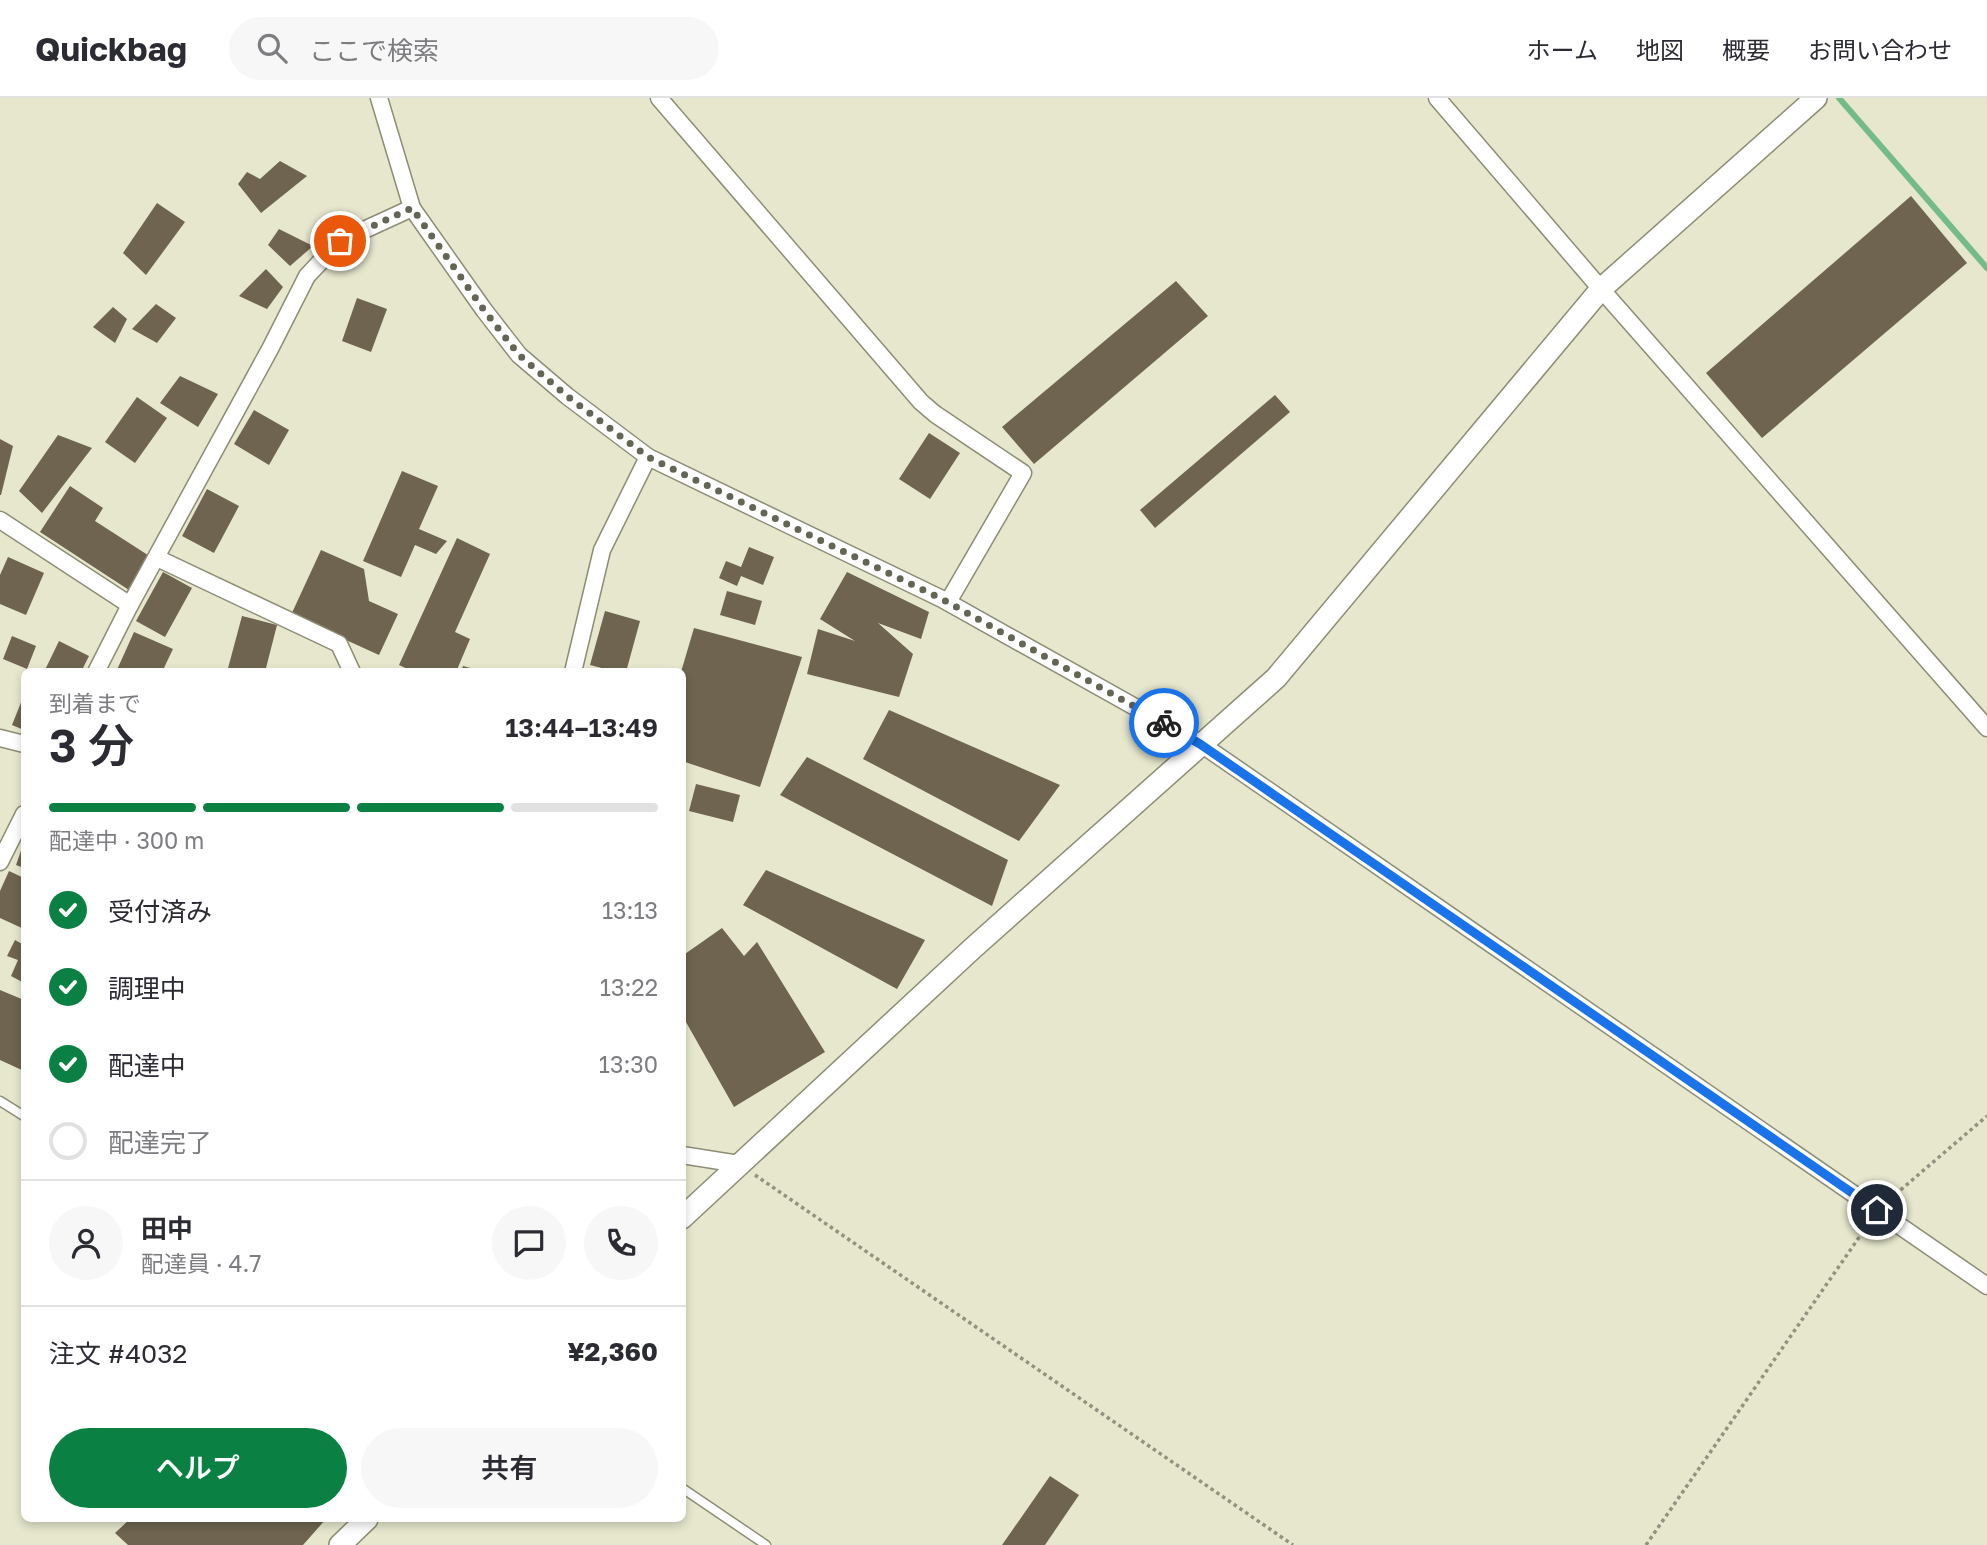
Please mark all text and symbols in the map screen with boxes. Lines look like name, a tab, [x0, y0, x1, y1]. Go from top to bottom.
search box	[229, 17, 719, 80]
text: Quickbag	[35, 29, 187, 68]
icon: search	[253, 29, 291, 67]
text: ここで検索	[309, 35, 439, 66]
text: ホーム	[1527, 35, 1598, 64]
text: 地図	[1636, 35, 1684, 64]
text: 概要	[1722, 35, 1770, 64]
text: お問い合わせ	[1808, 35, 1952, 64]
pin	[310, 211, 370, 271]
icon: bag	[321, 222, 359, 260]
courier	[1129, 688, 1199, 758]
text: 到着まで	[49, 689, 141, 717]
icon: bike	[1145, 704, 1183, 742]
text: 13:44–13:49	[505, 712, 658, 743]
text: 3 分	[49, 717, 134, 772]
text: 配達中 · 300 m	[49, 826, 204, 854]
icon: check	[49, 891, 87, 929]
text: 受付済み	[108, 896, 212, 927]
text: 13:13	[602, 896, 658, 924]
icon: check	[49, 968, 87, 1006]
text: 調理中	[108, 973, 186, 1004]
text: 13:22	[600, 973, 658, 1001]
icon: check	[49, 1045, 87, 1083]
text: 配達中	[108, 1050, 186, 1081]
text: 13:30	[599, 1050, 658, 1078]
text: 配達完了	[108, 1127, 212, 1158]
pin	[1847, 1180, 1907, 1240]
icon: home	[1858, 1191, 1896, 1229]
button: person	[49, 1206, 123, 1280]
button: chat	[492, 1206, 566, 1280]
button: phone	[584, 1206, 658, 1280]
text: 田中	[141, 1213, 193, 1244]
text: 配達員 · 4.7	[141, 1249, 262, 1277]
text: ¥2,360	[567, 1336, 658, 1367]
text: 注文 #4032	[49, 1338, 187, 1369]
button: ヘルプ	[49, 1428, 347, 1508]
button: 共有	[361, 1428, 658, 1508]

